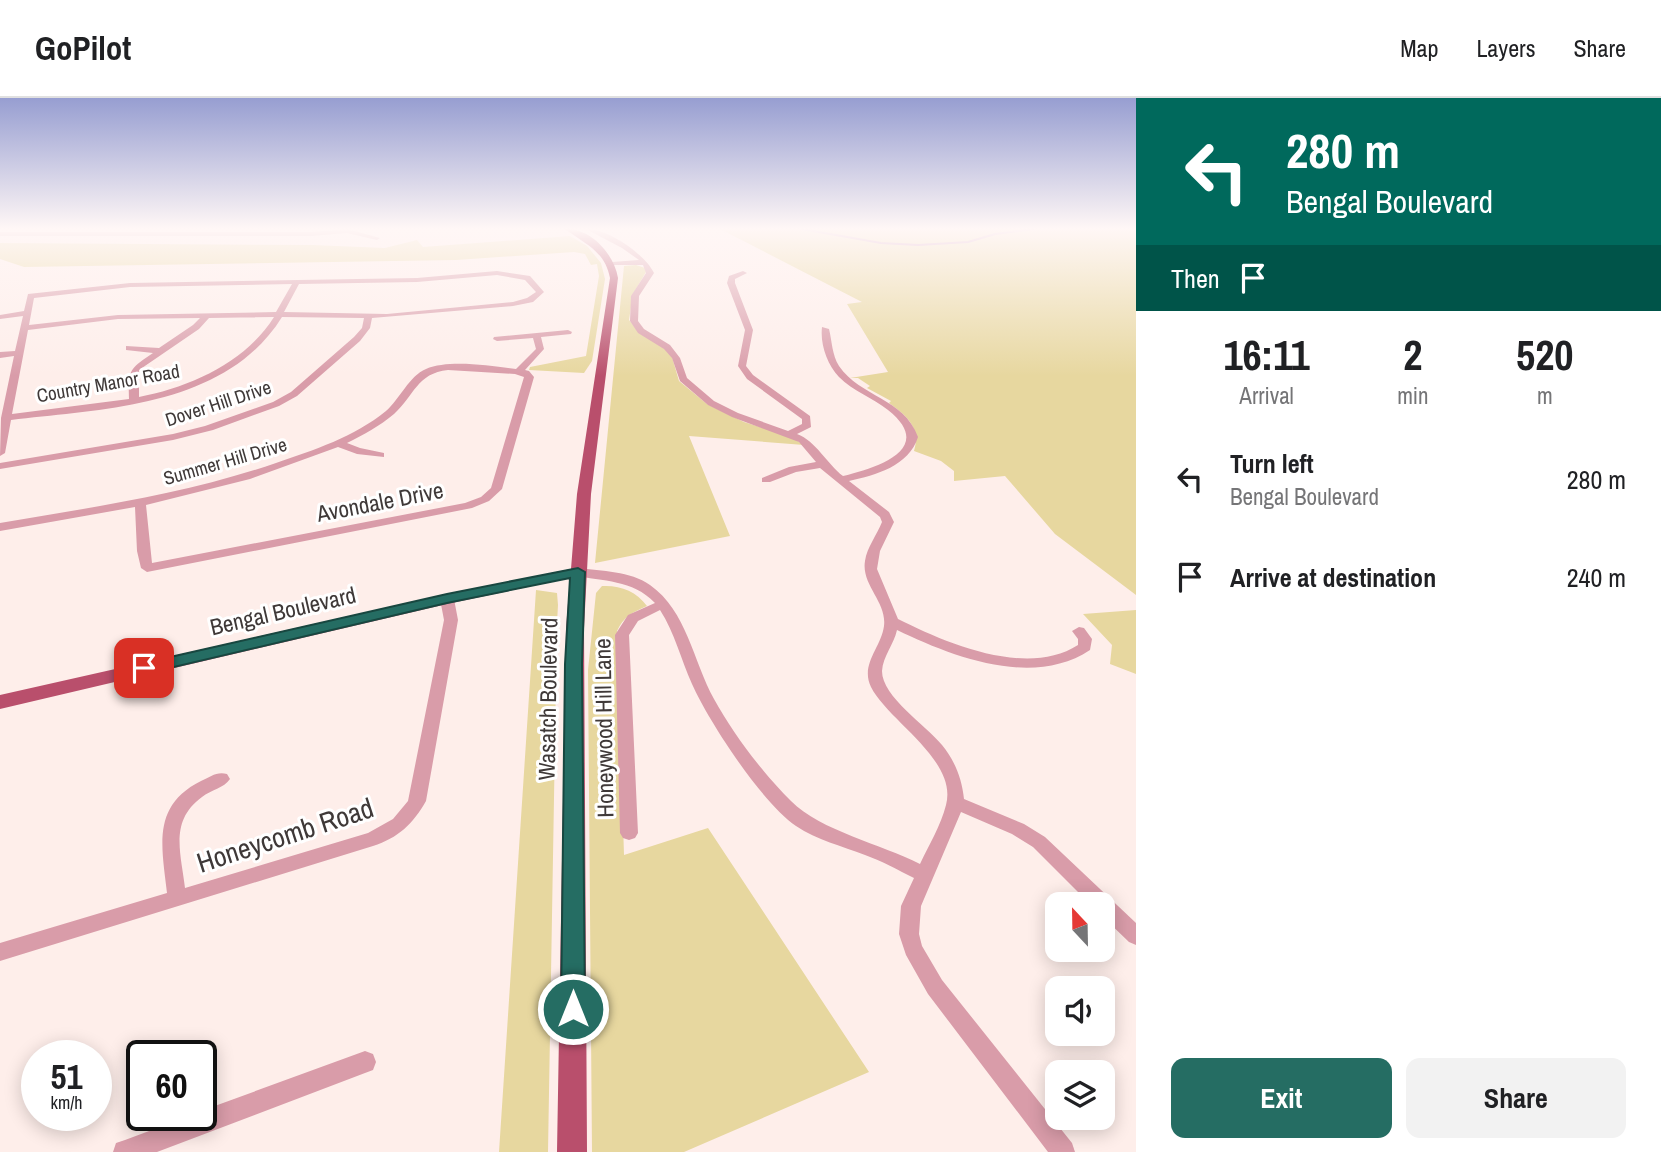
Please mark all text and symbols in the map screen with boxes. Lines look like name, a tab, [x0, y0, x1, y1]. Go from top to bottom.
text: GoPilot	[35, 26, 131, 70]
text: Map	[1400, 32, 1438, 64]
text: Layers	[1476, 32, 1535, 64]
text: Share	[1573, 32, 1626, 64]
text: 280 m	[1286, 117, 1400, 183]
icon: left	[1171, 126, 1262, 217]
text: Bengal Boulevard	[1286, 180, 1493, 223]
icon: arrive	[1234, 259, 1272, 297]
text: Then	[1171, 261, 1220, 296]
text: 16:11	[1223, 327, 1310, 383]
text: 2	[1403, 327, 1422, 383]
text: 520	[1516, 327, 1574, 383]
street label: Country Manor Road	[35, 358, 181, 408]
street label: Dover Hill Drive	[162, 374, 274, 432]
text: Arrival	[1239, 380, 1294, 411]
text: min	[1397, 380, 1429, 411]
text: m	[1537, 380, 1553, 411]
street label: Summer Hill Drive	[160, 431, 290, 491]
text: Turn left	[1230, 446, 1314, 481]
icon: left	[1171, 460, 1209, 498]
text: 280 m	[1567, 462, 1626, 497]
street label: Avondale Drive	[313, 474, 446, 529]
text: Bengal Boulevard	[1230, 481, 1379, 512]
icon: arrive	[1171, 558, 1209, 596]
text: Arrive at destination	[1230, 560, 1436, 595]
text: 240 m	[1567, 560, 1626, 595]
street label: Bengal Boulevard	[207, 579, 359, 642]
street label: Wasatch Boulevard	[531, 617, 564, 781]
pin	[114, 638, 174, 698]
street label: Honeywood Hill Lane	[586, 638, 621, 818]
icon: arrive	[125, 649, 163, 687]
street label: Honeycomb Road	[192, 789, 378, 881]
north arrow	[1045, 892, 1115, 962]
map controls	[1045, 892, 1115, 1130]
position arrow	[536, 972, 610, 1046]
button: sound	[1045, 976, 1115, 1046]
speed limit sign: 60	[126, 1040, 217, 1131]
text: 51	[51, 1053, 82, 1100]
button: Exit	[1171, 1058, 1392, 1138]
button: Share	[1406, 1058, 1626, 1138]
button: layers	[1045, 1060, 1115, 1130]
text: km/h	[51, 1090, 83, 1115]

